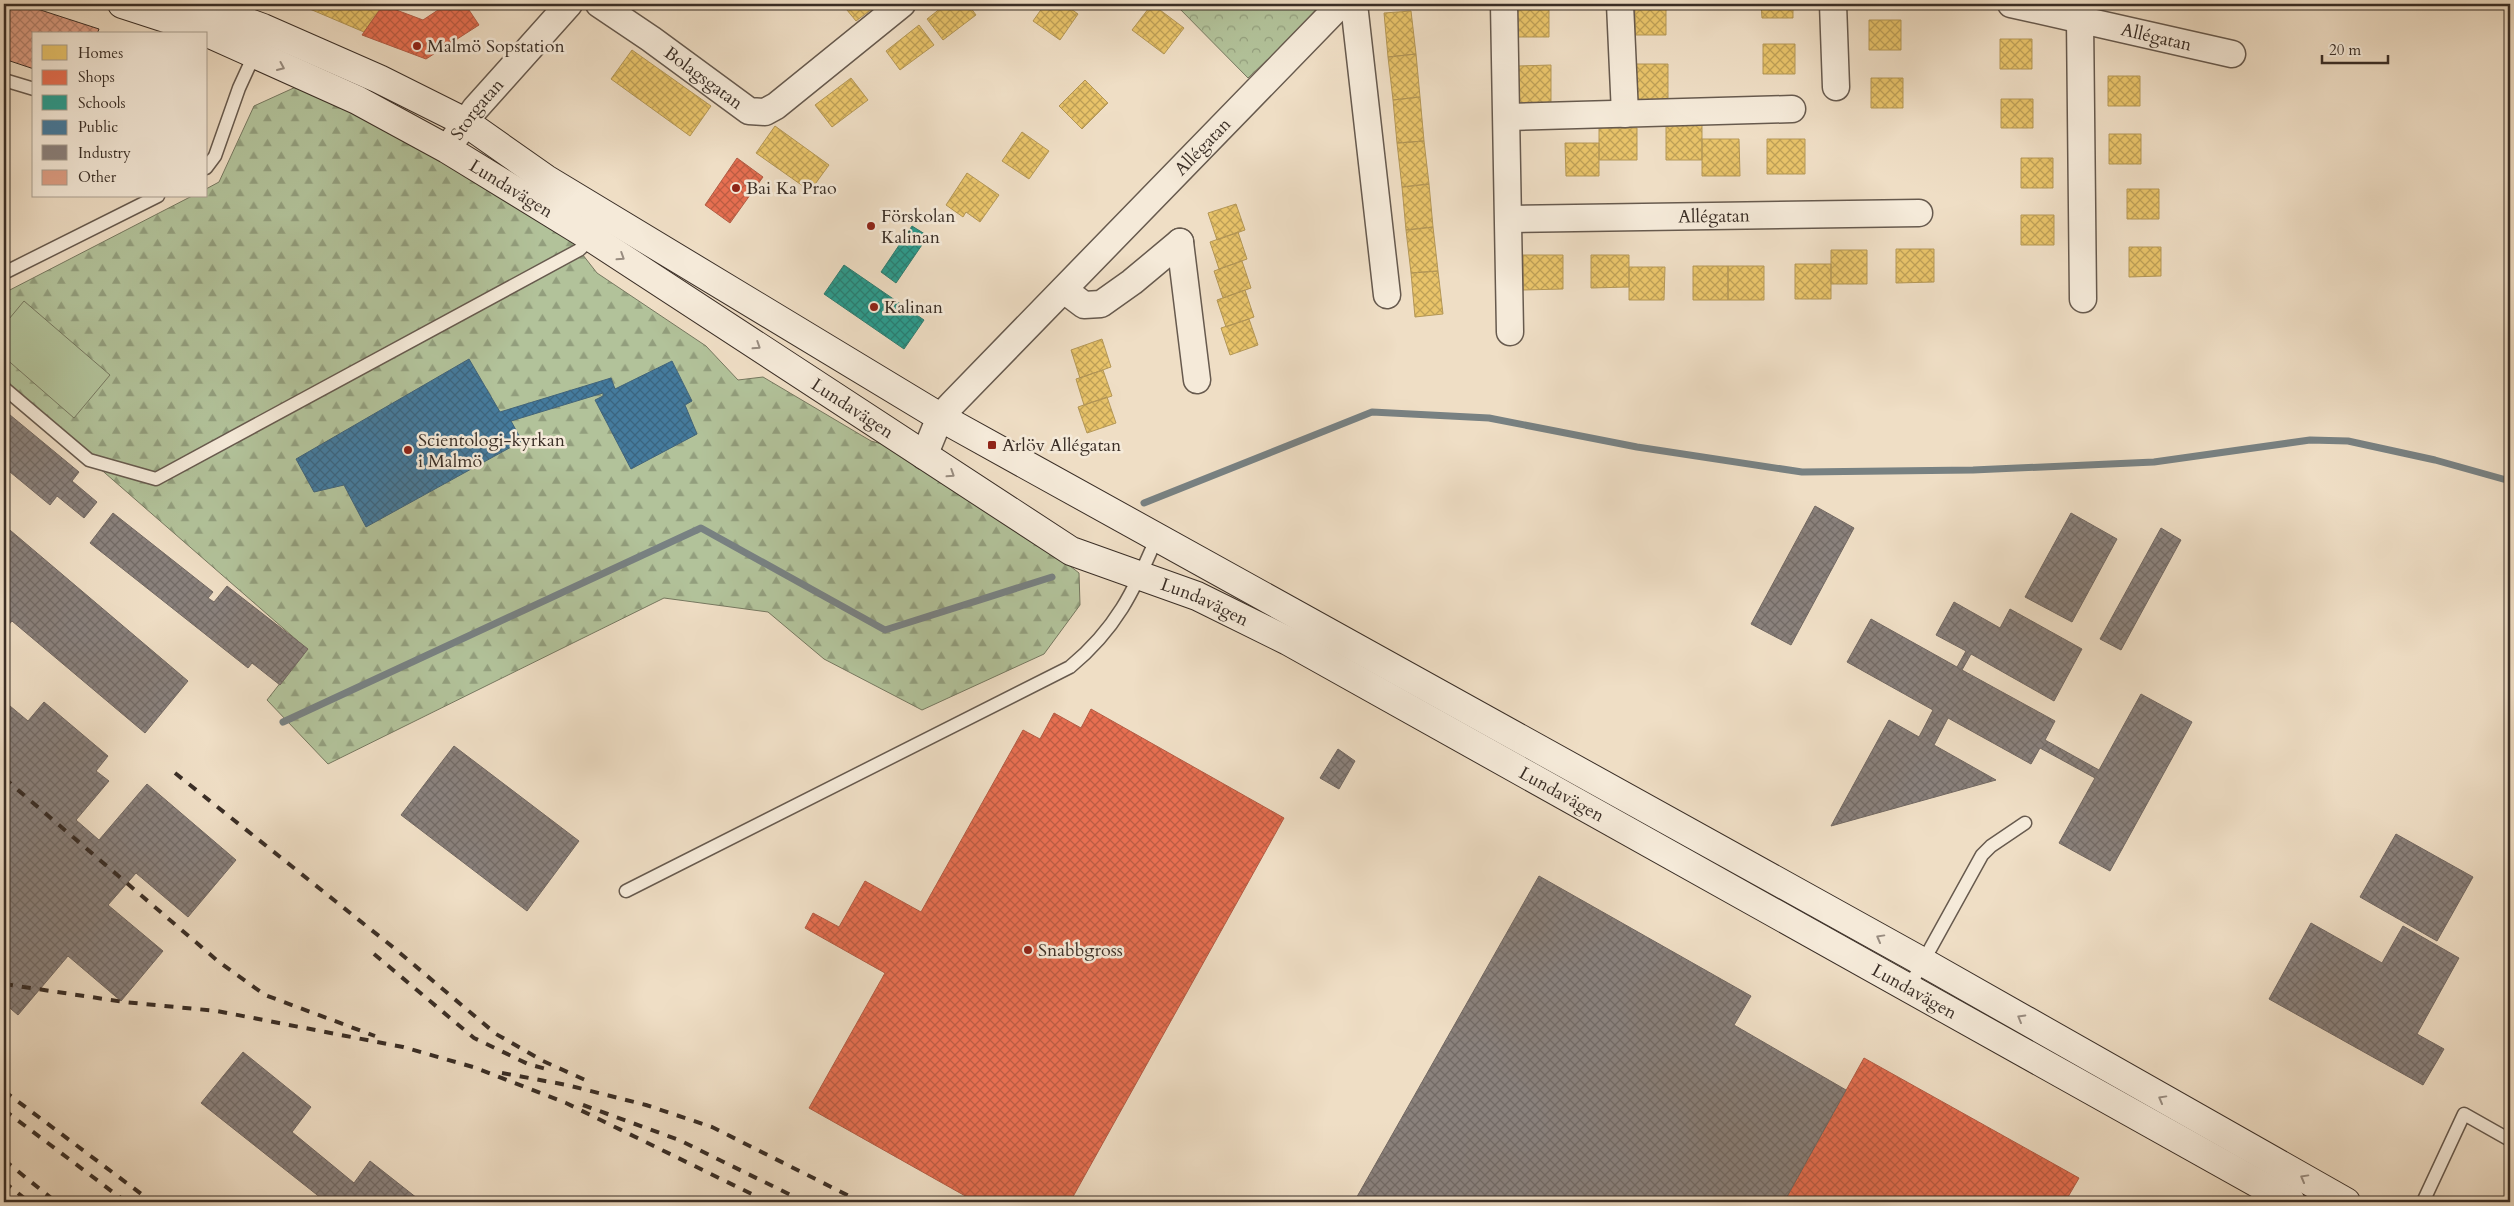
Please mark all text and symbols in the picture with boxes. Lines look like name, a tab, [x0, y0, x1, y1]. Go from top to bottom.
street label: Allégatan	[2118, 17, 2195, 58]
legend	[32, 32, 208, 198]
scale bar	[2322, 32, 2388, 64]
place label: Malmö Sopstation	[427, 34, 565, 59]
marker: Malmö Sopstation	[411, 40, 423, 52]
text: 20 m	[2329, 40, 2361, 60]
street label: Bolagsgatan	[659, 41, 748, 116]
text: Homes	[78, 43, 123, 63]
one-way arrow	[276, 61, 285, 71]
text: Shops	[78, 67, 115, 87]
street label: Storgatan	[445, 73, 510, 145]
text: Schools	[78, 93, 126, 113]
street label: Allégatan	[1169, 112, 1237, 181]
text: Public	[78, 117, 118, 137]
text: Industry	[78, 143, 131, 163]
street label: Lundavägen	[464, 154, 558, 224]
text: Other	[78, 167, 117, 187]
place label: Bai Ka Prao	[746, 176, 837, 201]
marker: Bai Ka Prao	[730, 182, 742, 194]
street label: Allégatan	[1678, 203, 1751, 230]
place label: Förskolan Kalinan	[881, 204, 956, 250]
marker: Förskolan Kalinan	[865, 220, 877, 232]
one-way arrow	[615, 251, 625, 260]
place label: Kalinan	[884, 295, 944, 320]
marker: Kalinan	[868, 301, 880, 313]
one-way arrow	[751, 340, 760, 350]
street label: Lundavägen	[806, 372, 899, 445]
place label: Scientologi-kyrkan i Malmö	[418, 428, 566, 474]
place label: Arlöv Allégatan	[1002, 433, 1122, 458]
marker: Arlöv Allégatan	[986, 439, 998, 451]
marker: Scientologi-kyrkan i Malmö	[402, 444, 414, 456]
one-way arrow	[946, 468, 955, 477]
street label: Lundavägen	[1157, 572, 1253, 633]
street label: Lundavägen	[1514, 761, 1609, 829]
one-way arrow	[1876, 934, 1885, 944]
place label: Snabbgross	[1038, 938, 1123, 963]
marker: Snabbgross	[1022, 944, 1034, 956]
street label: Lundavägen	[1867, 958, 1962, 1026]
one-way arrow	[2017, 1015, 2026, 1025]
one-way arrow	[2159, 1095, 2168, 1105]
one-way arrow	[2300, 1175, 2309, 1185]

